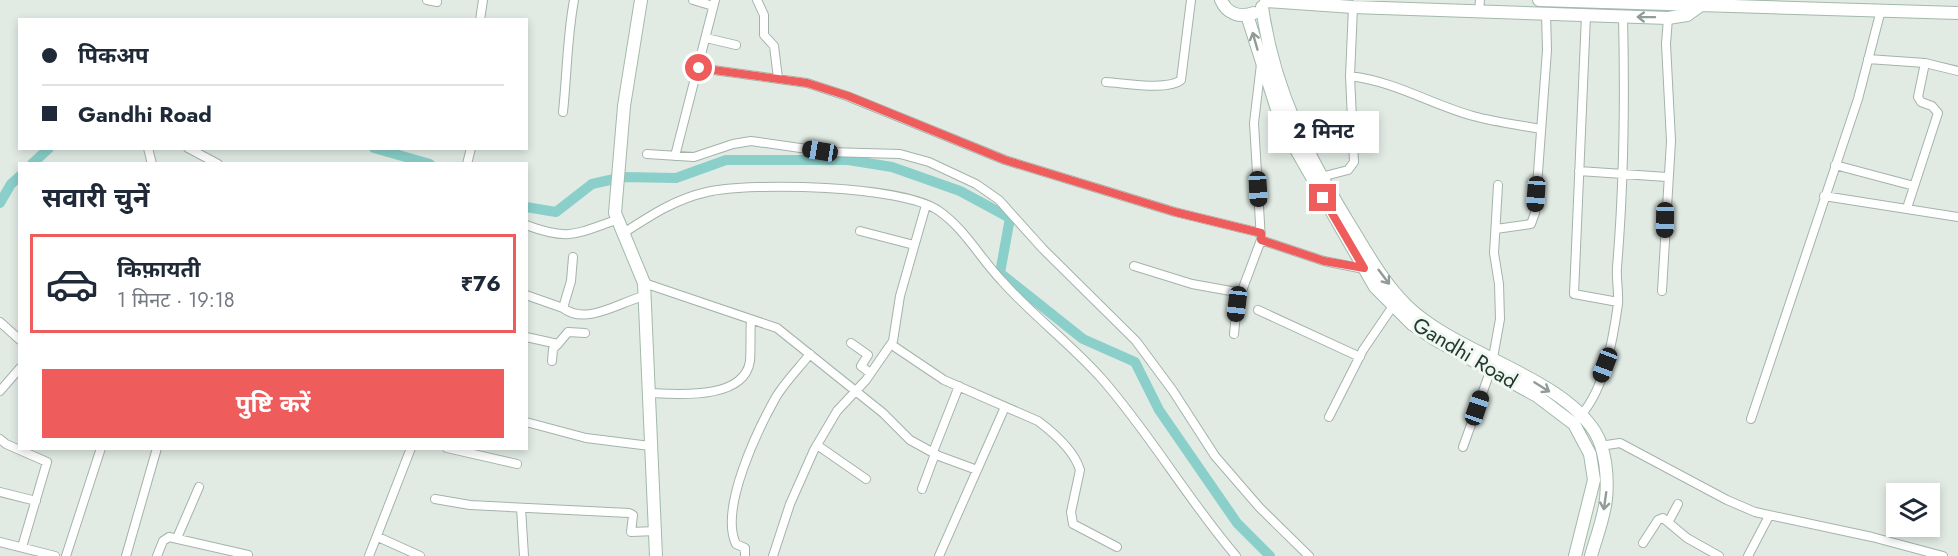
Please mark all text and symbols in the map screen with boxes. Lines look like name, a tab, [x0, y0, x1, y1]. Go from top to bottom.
one-way arrow	[1637, 11, 1657, 23]
one-way arrow	[1248, 32, 1260, 51]
text: पिकअप	[78, 39, 149, 71]
route start	[685, 54, 712, 81]
text: Gandhi Road	[78, 98, 212, 130]
callout: 2 मिनट	[1268, 111, 1378, 153]
text: 2 मिनट	[1293, 117, 1354, 146]
car	[801, 139, 839, 163]
car	[1248, 171, 1268, 207]
car	[1526, 175, 1546, 213]
text: सवारी चुनें	[42, 178, 149, 217]
route end	[1309, 184, 1336, 211]
car	[1656, 202, 1674, 238]
text: किफ़ायती	[117, 253, 201, 285]
icon: car	[45, 257, 99, 311]
text: ₹76	[460, 267, 501, 299]
one-way arrow	[1377, 269, 1390, 285]
car	[1226, 285, 1248, 323]
text: 1 मिनट · 19:18	[117, 286, 235, 315]
street label: Gandhi Road	[1407, 310, 1523, 396]
car	[1590, 345, 1620, 385]
button: पुष्टि करें	[42, 369, 504, 438]
one-way arrow	[1533, 381, 1550, 393]
car	[1463, 388, 1491, 428]
map controls	[1886, 483, 1940, 537]
button: layers	[1886, 483, 1940, 537]
one-way arrow	[1599, 491, 1610, 510]

